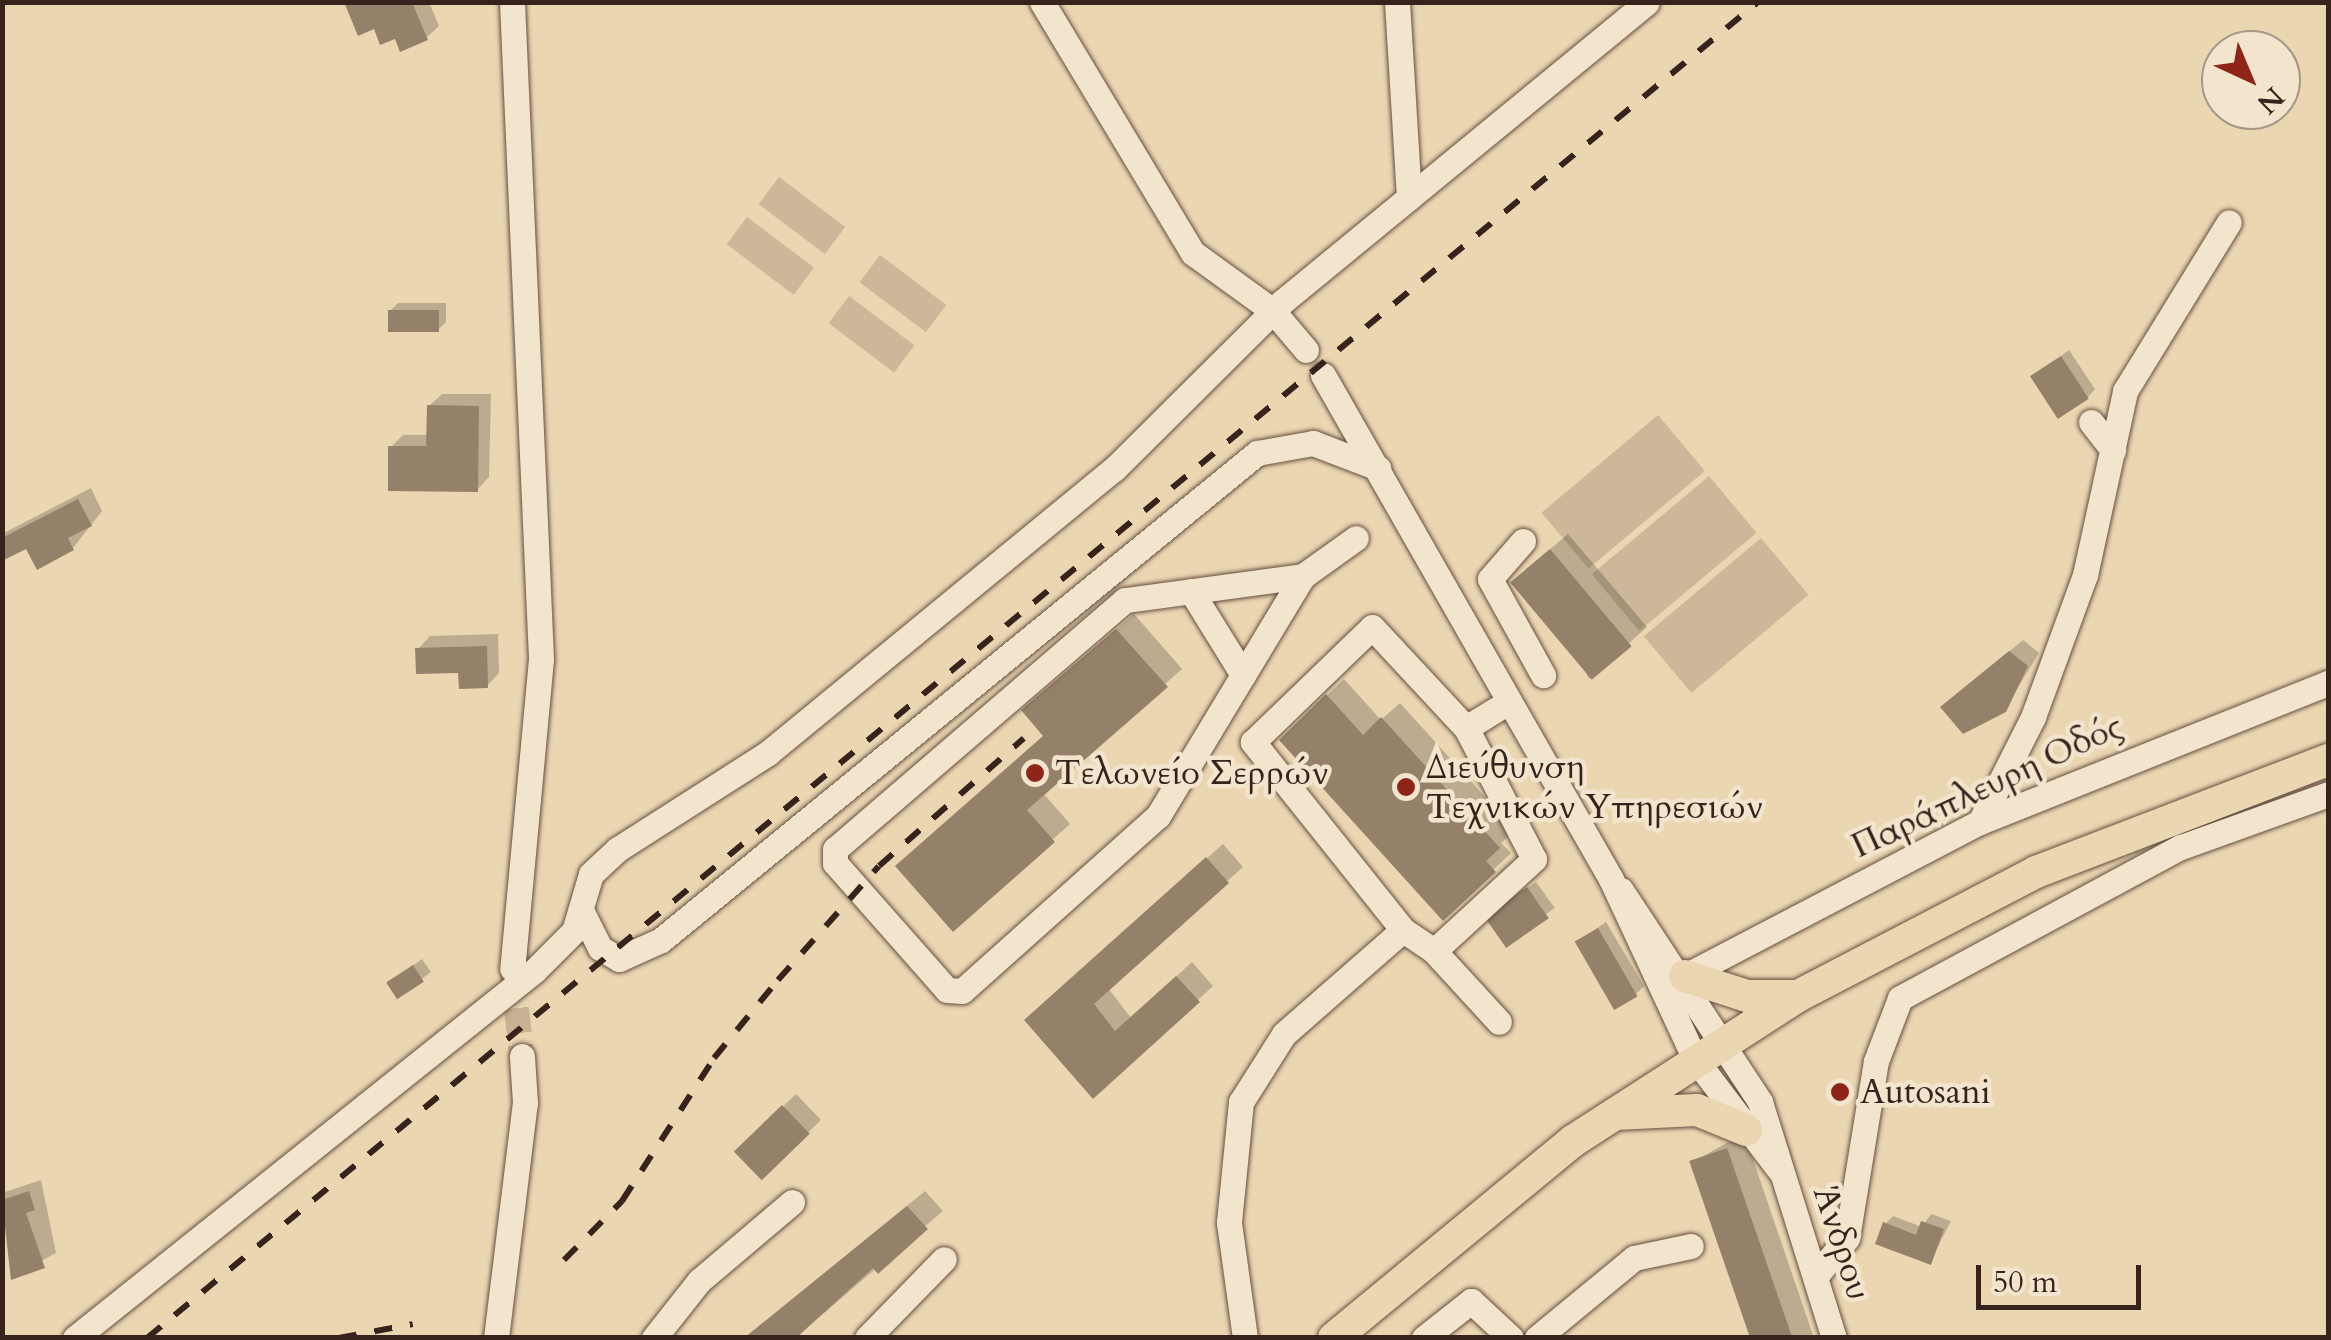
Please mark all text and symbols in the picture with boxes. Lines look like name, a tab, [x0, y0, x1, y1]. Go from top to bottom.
north arrow	[2201, 30, 2301, 130]
text: N	[2249, 78, 2292, 122]
street label: Παράπλευρη Οδός	[1845, 705, 2129, 867]
place label: Διεύθυνση Τεχνικών Υπηρεσιών	[1426, 746, 1763, 828]
place label: Τελωνείο Σερρών	[1055, 752, 1329, 794]
marker: Τελωνείο Σερρών	[1024, 762, 1046, 784]
marker: Διεύθυνση Τεχνικών Υπηρεσιών	[1395, 776, 1417, 798]
place label: Autosani	[1860, 1071, 1991, 1113]
marker: Autosani	[1829, 1081, 1851, 1103]
street label: Άνδρου	[1804, 1181, 1880, 1305]
scale bar	[1981, 1245, 2146, 1307]
text: 50 m	[1993, 1262, 2057, 1303]

